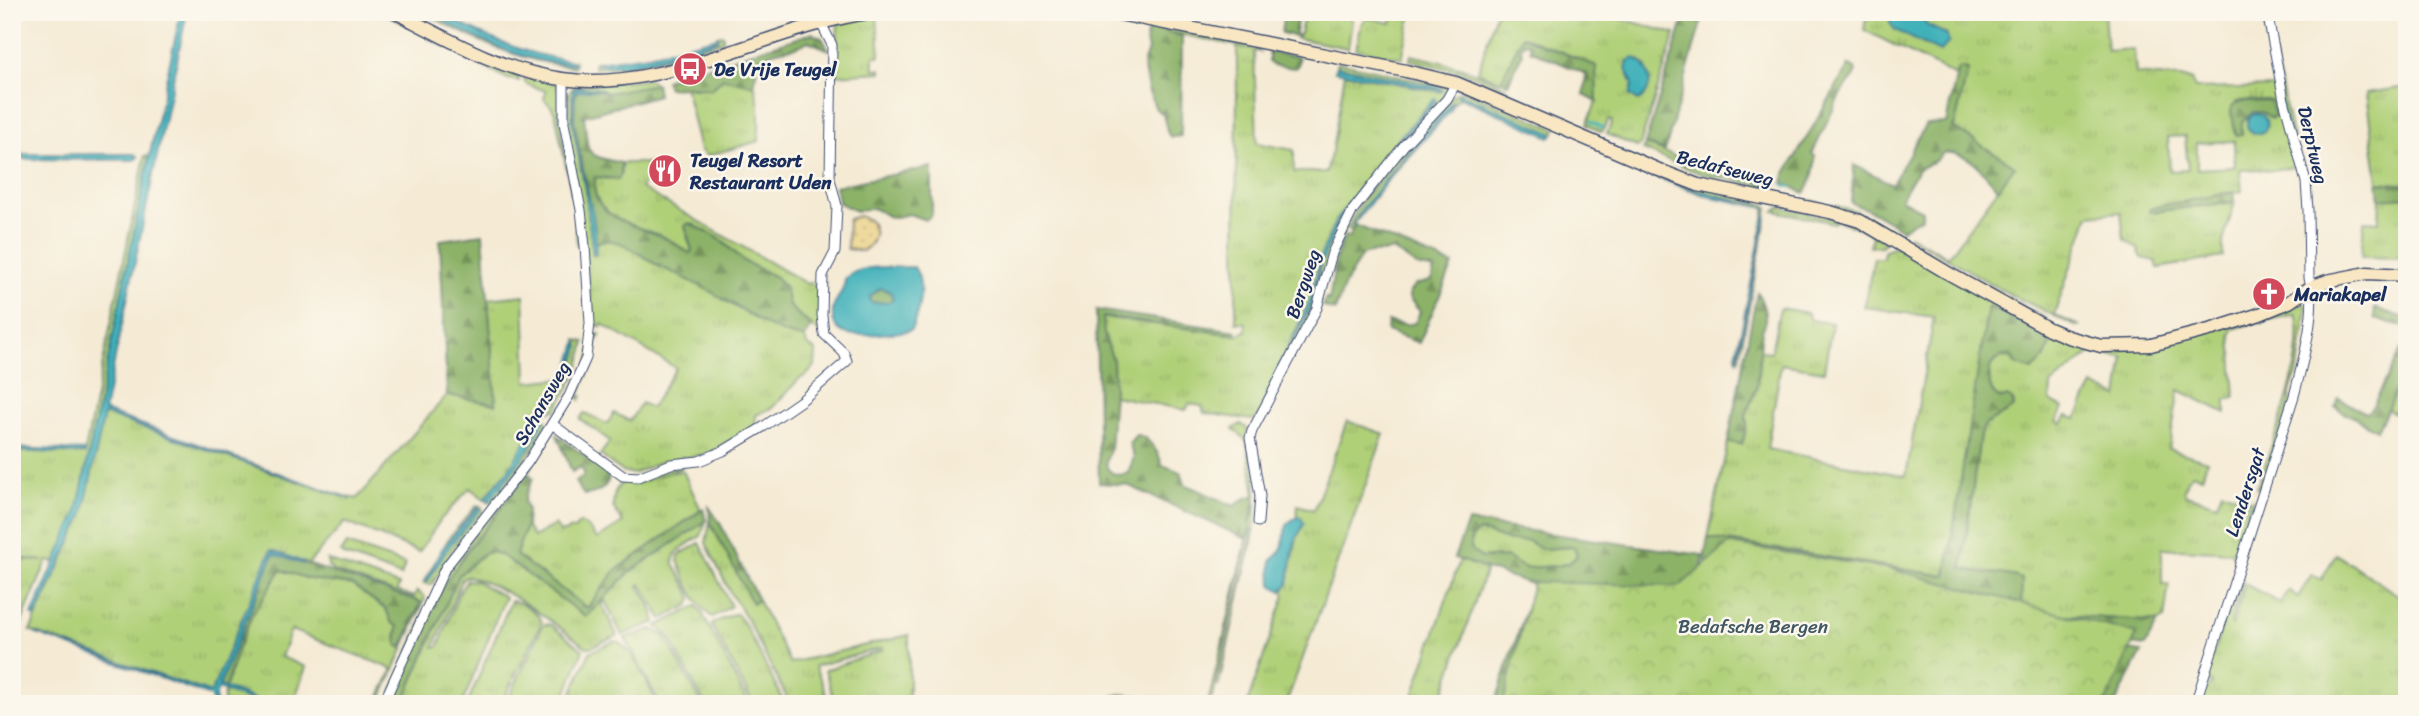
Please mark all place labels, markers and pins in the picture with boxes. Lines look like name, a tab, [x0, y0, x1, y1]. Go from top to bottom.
bus stop icon: De Vrije Teugel	[671, 50, 709, 88]
place label: De Vrije Teugel	[714, 53, 838, 86]
place label: Teugel Resort Restaurant Uden	[689, 144, 832, 199]
restaurant icon: Teugel Resort Restaurant Uden	[646, 152, 684, 190]
church icon: Mariakapel	[2250, 275, 2288, 313]
place label: Mariakapel	[2293, 278, 2388, 311]

